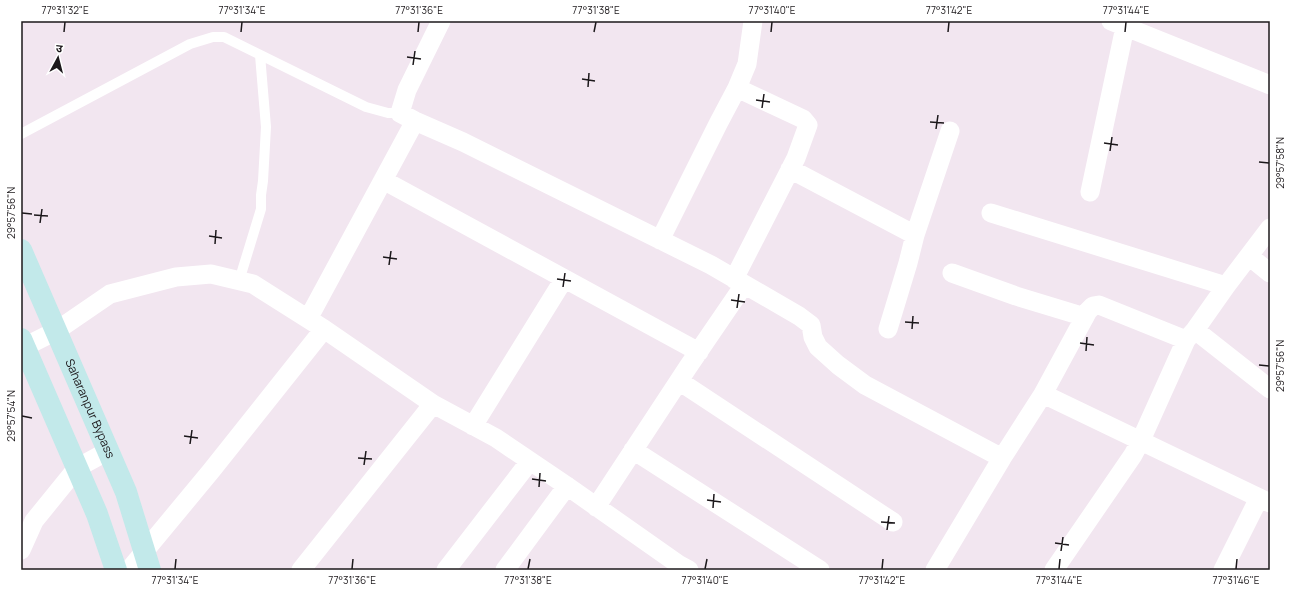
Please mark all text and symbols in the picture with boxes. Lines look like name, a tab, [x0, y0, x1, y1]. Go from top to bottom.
text: 77°31'32"E	[41, 3, 89, 17]
text: 77°31'34"E	[218, 3, 266, 17]
text: 77°31'36"E	[395, 3, 443, 17]
text: 77°31'38"E	[572, 3, 620, 17]
text: 77°31'40"E	[749, 3, 796, 17]
text: 77°31'42"E	[926, 3, 972, 17]
text: 77°31'44"E	[1103, 3, 1149, 17]
north arrow	[38, 38, 78, 78]
text: उ	[55, 40, 64, 55]
text: 29°57'58"N	[1273, 137, 1287, 189]
text: 29°57'56"N	[4, 187, 18, 239]
text: 29°57'56"N	[1273, 340, 1287, 392]
street label: Saharanpur Bypass	[61, 356, 119, 461]
text: 29°57'54"N	[4, 390, 18, 442]
text: 77°31'34"E	[151, 573, 199, 587]
text: 77°31'36"E	[328, 573, 376, 587]
text: 77°31'38"E	[504, 573, 552, 587]
text: 77°31'40"E	[682, 573, 729, 587]
text: 77°31'42"E	[859, 573, 905, 587]
text: 77°31'44"E	[1036, 573, 1082, 587]
text: 77°31'46"E	[1213, 573, 1260, 587]

